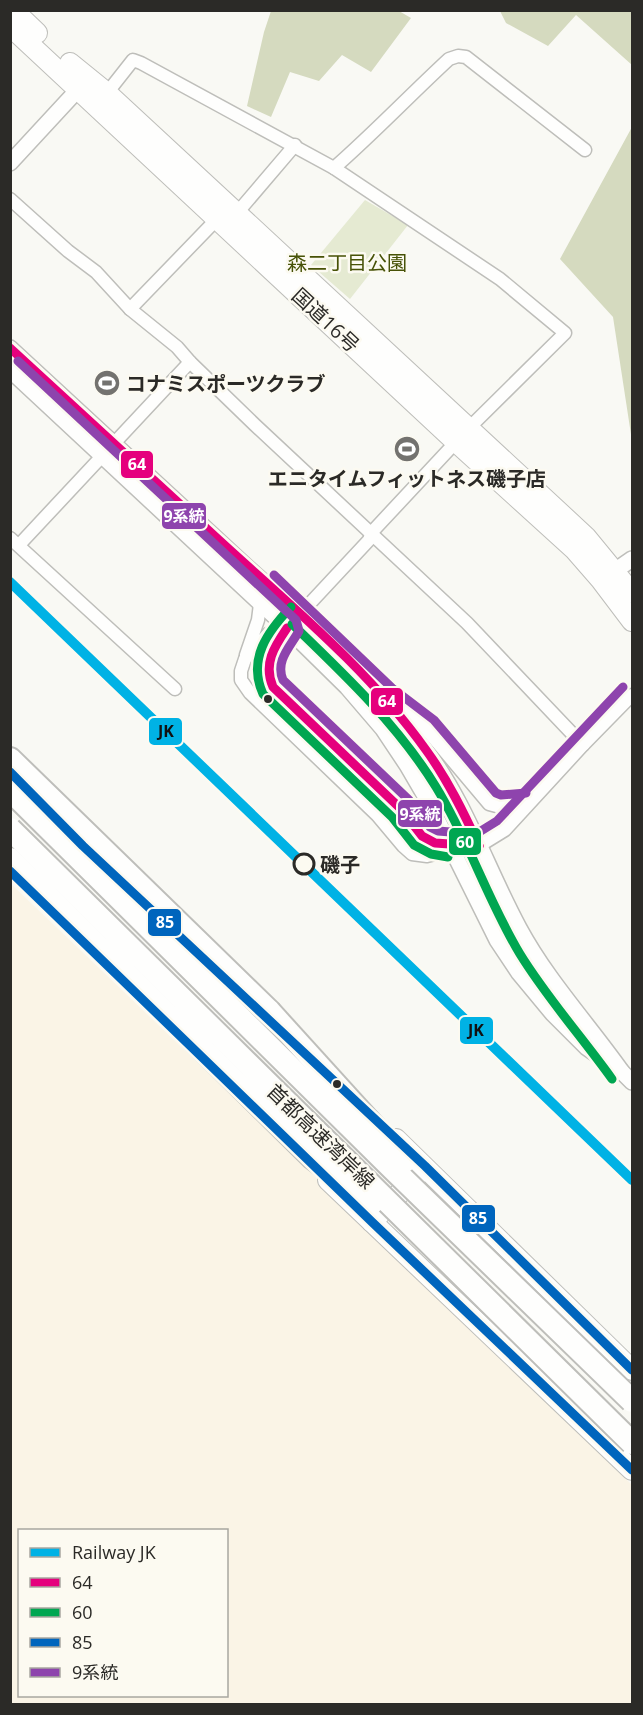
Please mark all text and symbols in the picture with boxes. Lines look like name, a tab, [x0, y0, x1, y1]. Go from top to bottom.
park label: 森二丁目公園	[287, 249, 407, 276]
street label: 国道16号	[286, 282, 366, 358]
sports icon: コナミスポーツクラブ	[92, 368, 122, 398]
place label: コナミスポーツクラブ	[126, 370, 326, 397]
sports icon: エニタイムフィットネス磯子店	[392, 434, 422, 464]
line badge: 64	[120, 450, 154, 479]
text: 64	[128, 453, 146, 475]
place label: エニタイムフィットネス磯子店	[268, 465, 546, 492]
line badge: 9系統	[161, 502, 207, 530]
text: 9系統	[163, 505, 205, 527]
line badge: 64	[370, 687, 404, 716]
text: 64	[378, 690, 396, 712]
unlabelled marker	[262, 693, 274, 705]
line badge: JK	[148, 717, 183, 746]
text: JK	[156, 720, 174, 742]
line badge: 9系統	[397, 799, 443, 828]
text: 9系統	[399, 803, 441, 825]
line badge: 60	[448, 827, 482, 856]
text: 60	[456, 831, 474, 853]
place label: 磯子	[320, 851, 360, 878]
marker: 磯子	[293, 853, 315, 875]
line badge: 85	[147, 908, 182, 937]
text: 85	[156, 911, 174, 933]
line badge: JK	[459, 1016, 494, 1045]
text: JK	[466, 1019, 484, 1041]
street label: 首都高速湾岸線	[261, 1078, 381, 1194]
unlabelled marker	[331, 1078, 343, 1090]
line badge: 85	[461, 1204, 496, 1233]
text: 85	[469, 1207, 487, 1229]
legend	[18, 1529, 228, 1697]
text: Railway JK	[72, 1540, 157, 1564]
text: 64	[72, 1570, 93, 1594]
text: 60	[72, 1600, 93, 1624]
text: 85	[72, 1630, 93, 1654]
text: 9系統	[72, 1660, 118, 1684]

